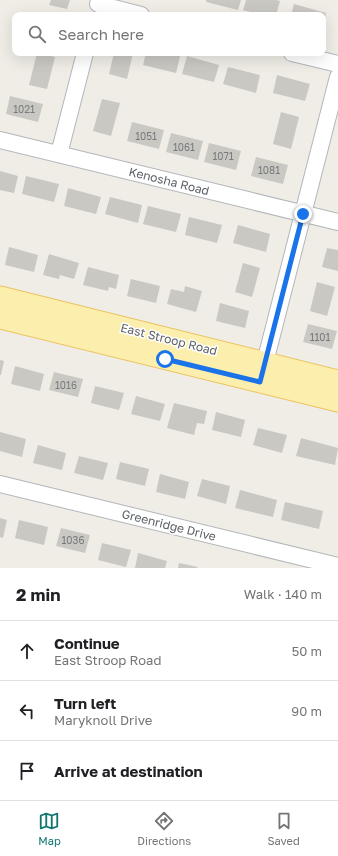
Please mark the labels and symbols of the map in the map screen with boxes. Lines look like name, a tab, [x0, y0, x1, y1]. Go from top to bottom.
house number: 1021	[13, 103, 35, 115]
house number: 1051	[135, 130, 157, 142]
house number: 1061	[173, 141, 195, 153]
house number: 1071	[212, 150, 234, 162]
street label: Kenosha Road	[127, 164, 211, 198]
house number: 1081	[258, 164, 280, 176]
route end	[294, 205, 312, 223]
street label: East Stroop Road	[119, 320, 219, 358]
house number: 1101	[310, 331, 331, 343]
route start	[156, 350, 174, 368]
house number: 1016	[55, 379, 77, 391]
street label: Greenridge Drive	[120, 506, 218, 544]
house number: 1036	[62, 534, 84, 546]

